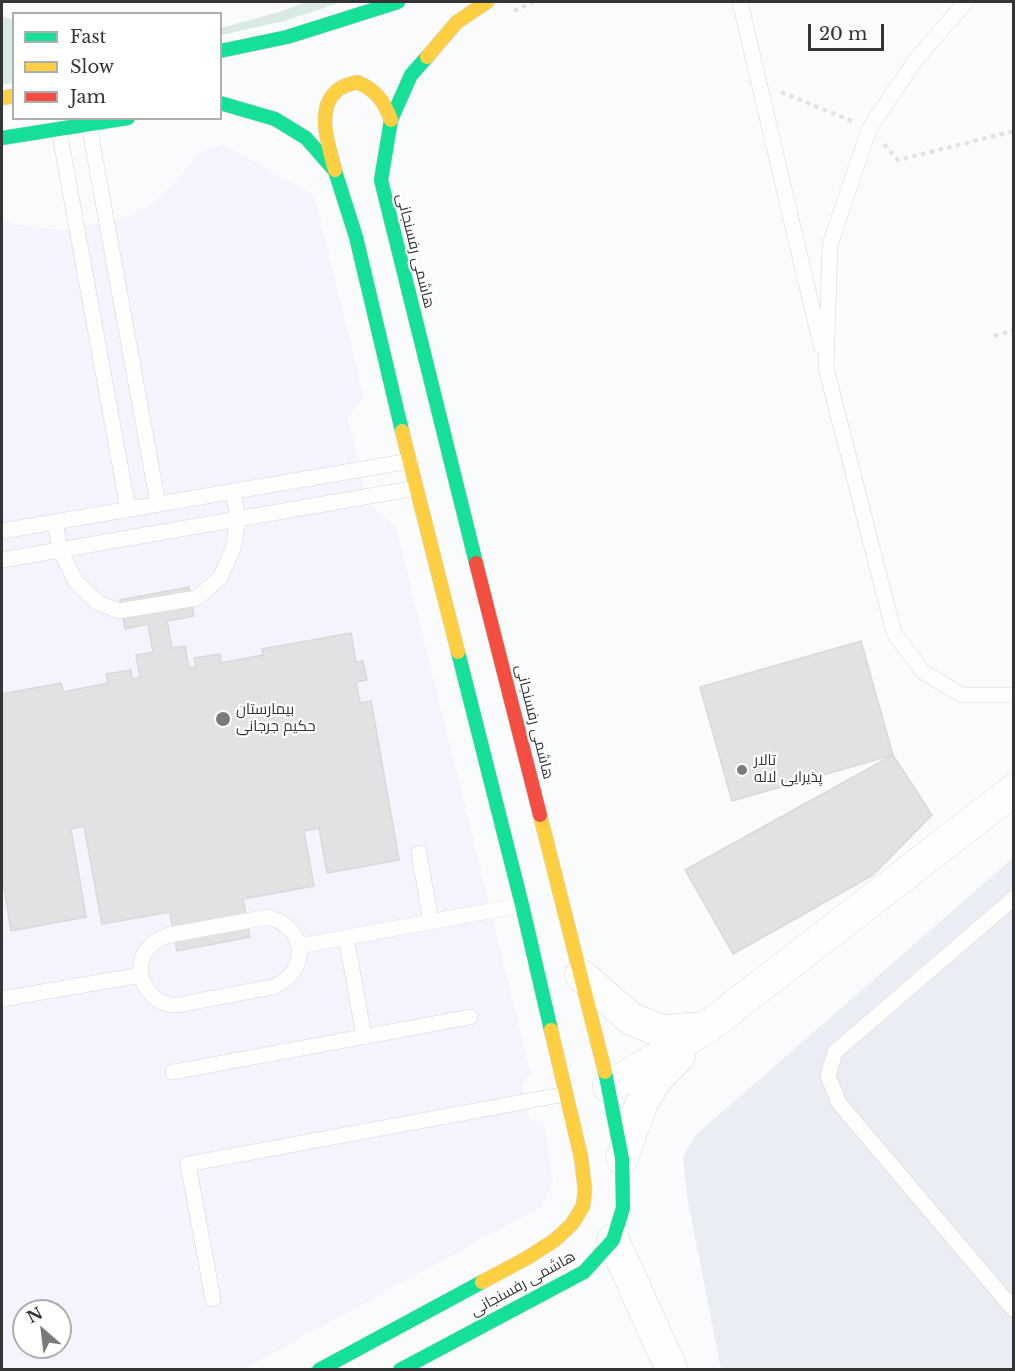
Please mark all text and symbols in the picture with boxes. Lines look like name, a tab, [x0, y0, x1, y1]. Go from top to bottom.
legend	[12, 12, 222, 120]
scale bar	[811, 12, 888, 50]
text: 20 m	[819, 23, 867, 45]
text: Fast	[70, 26, 106, 48]
text: Slow	[70, 56, 114, 78]
text: Jam	[70, 86, 106, 108]
street label: هاشمی رفسنجانی	[392, 192, 438, 310]
street label: هاشمی رفسنجانی	[511, 663, 557, 781]
place label: بیمارستان حکیم جرجانی	[236, 701, 316, 736]
marker: بیمارستان حکیم جرجانی	[214, 710, 232, 728]
place label: تالار پذیرایی لاله	[754, 752, 823, 787]
marker: تالار پذیرایی لاله	[735, 763, 749, 777]
street label: هاشمی رفسنجانی	[467, 1248, 579, 1320]
north arrow	[12, 1299, 72, 1359]
text: N	[23, 1303, 46, 1327]

